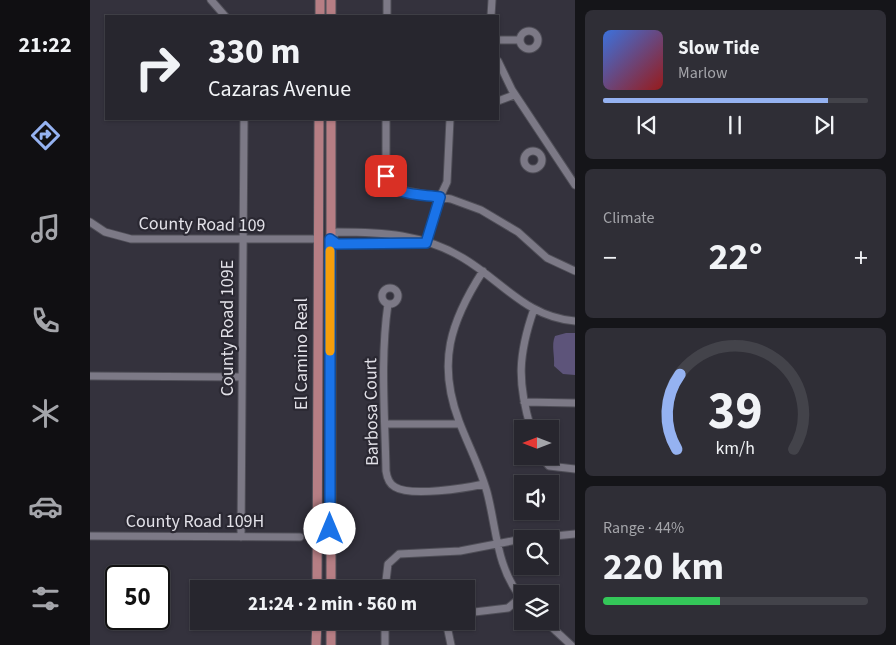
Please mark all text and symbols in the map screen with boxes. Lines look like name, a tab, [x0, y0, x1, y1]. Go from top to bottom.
text: 330 m	[208, 27, 300, 77]
text: 21:22	[18, 29, 72, 61]
icon: right	[125, 35, 190, 100]
text: Slow Tide	[678, 35, 759, 62]
text: Marlow	[678, 62, 727, 84]
text: Cazaras Avenue	[208, 73, 351, 105]
icon: previous	[633, 111, 661, 139]
icon: pause	[721, 111, 749, 139]
icon: next	[810, 111, 838, 139]
icon: directions	[28, 118, 63, 153]
pin	[365, 155, 407, 197]
icon: arrive	[372, 162, 400, 190]
text: Climate	[603, 207, 654, 229]
icon: music	[28, 211, 63, 246]
street label: County Road 109	[138, 211, 266, 238]
text: 22°	[709, 230, 763, 284]
text: −	[603, 238, 617, 278]
text: +	[854, 238, 868, 278]
street label: County Road 109E	[215, 260, 240, 396]
street label: El Camino Real	[289, 298, 314, 410]
icon: phone	[28, 303, 63, 338]
street label: Barbosa Court	[358, 358, 385, 466]
text: 39	[708, 375, 763, 449]
icon: climate	[28, 396, 63, 431]
north arrow	[514, 420, 559, 465]
map controls	[514, 420, 559, 630]
text: km/h	[716, 436, 755, 461]
button: sound	[514, 475, 559, 520]
icon: car	[28, 489, 63, 524]
position arrow	[303, 502, 355, 554]
street label: County Road 109H	[126, 509, 264, 534]
text: Range · 44%	[603, 517, 684, 539]
button: search	[514, 530, 559, 575]
text: 220 km	[603, 540, 724, 594]
speed limit sign: 50	[105, 565, 170, 630]
icon: filters	[28, 581, 63, 616]
button: layers	[514, 585, 559, 630]
text: 21:24 · 2 min · 560 m	[248, 591, 417, 618]

